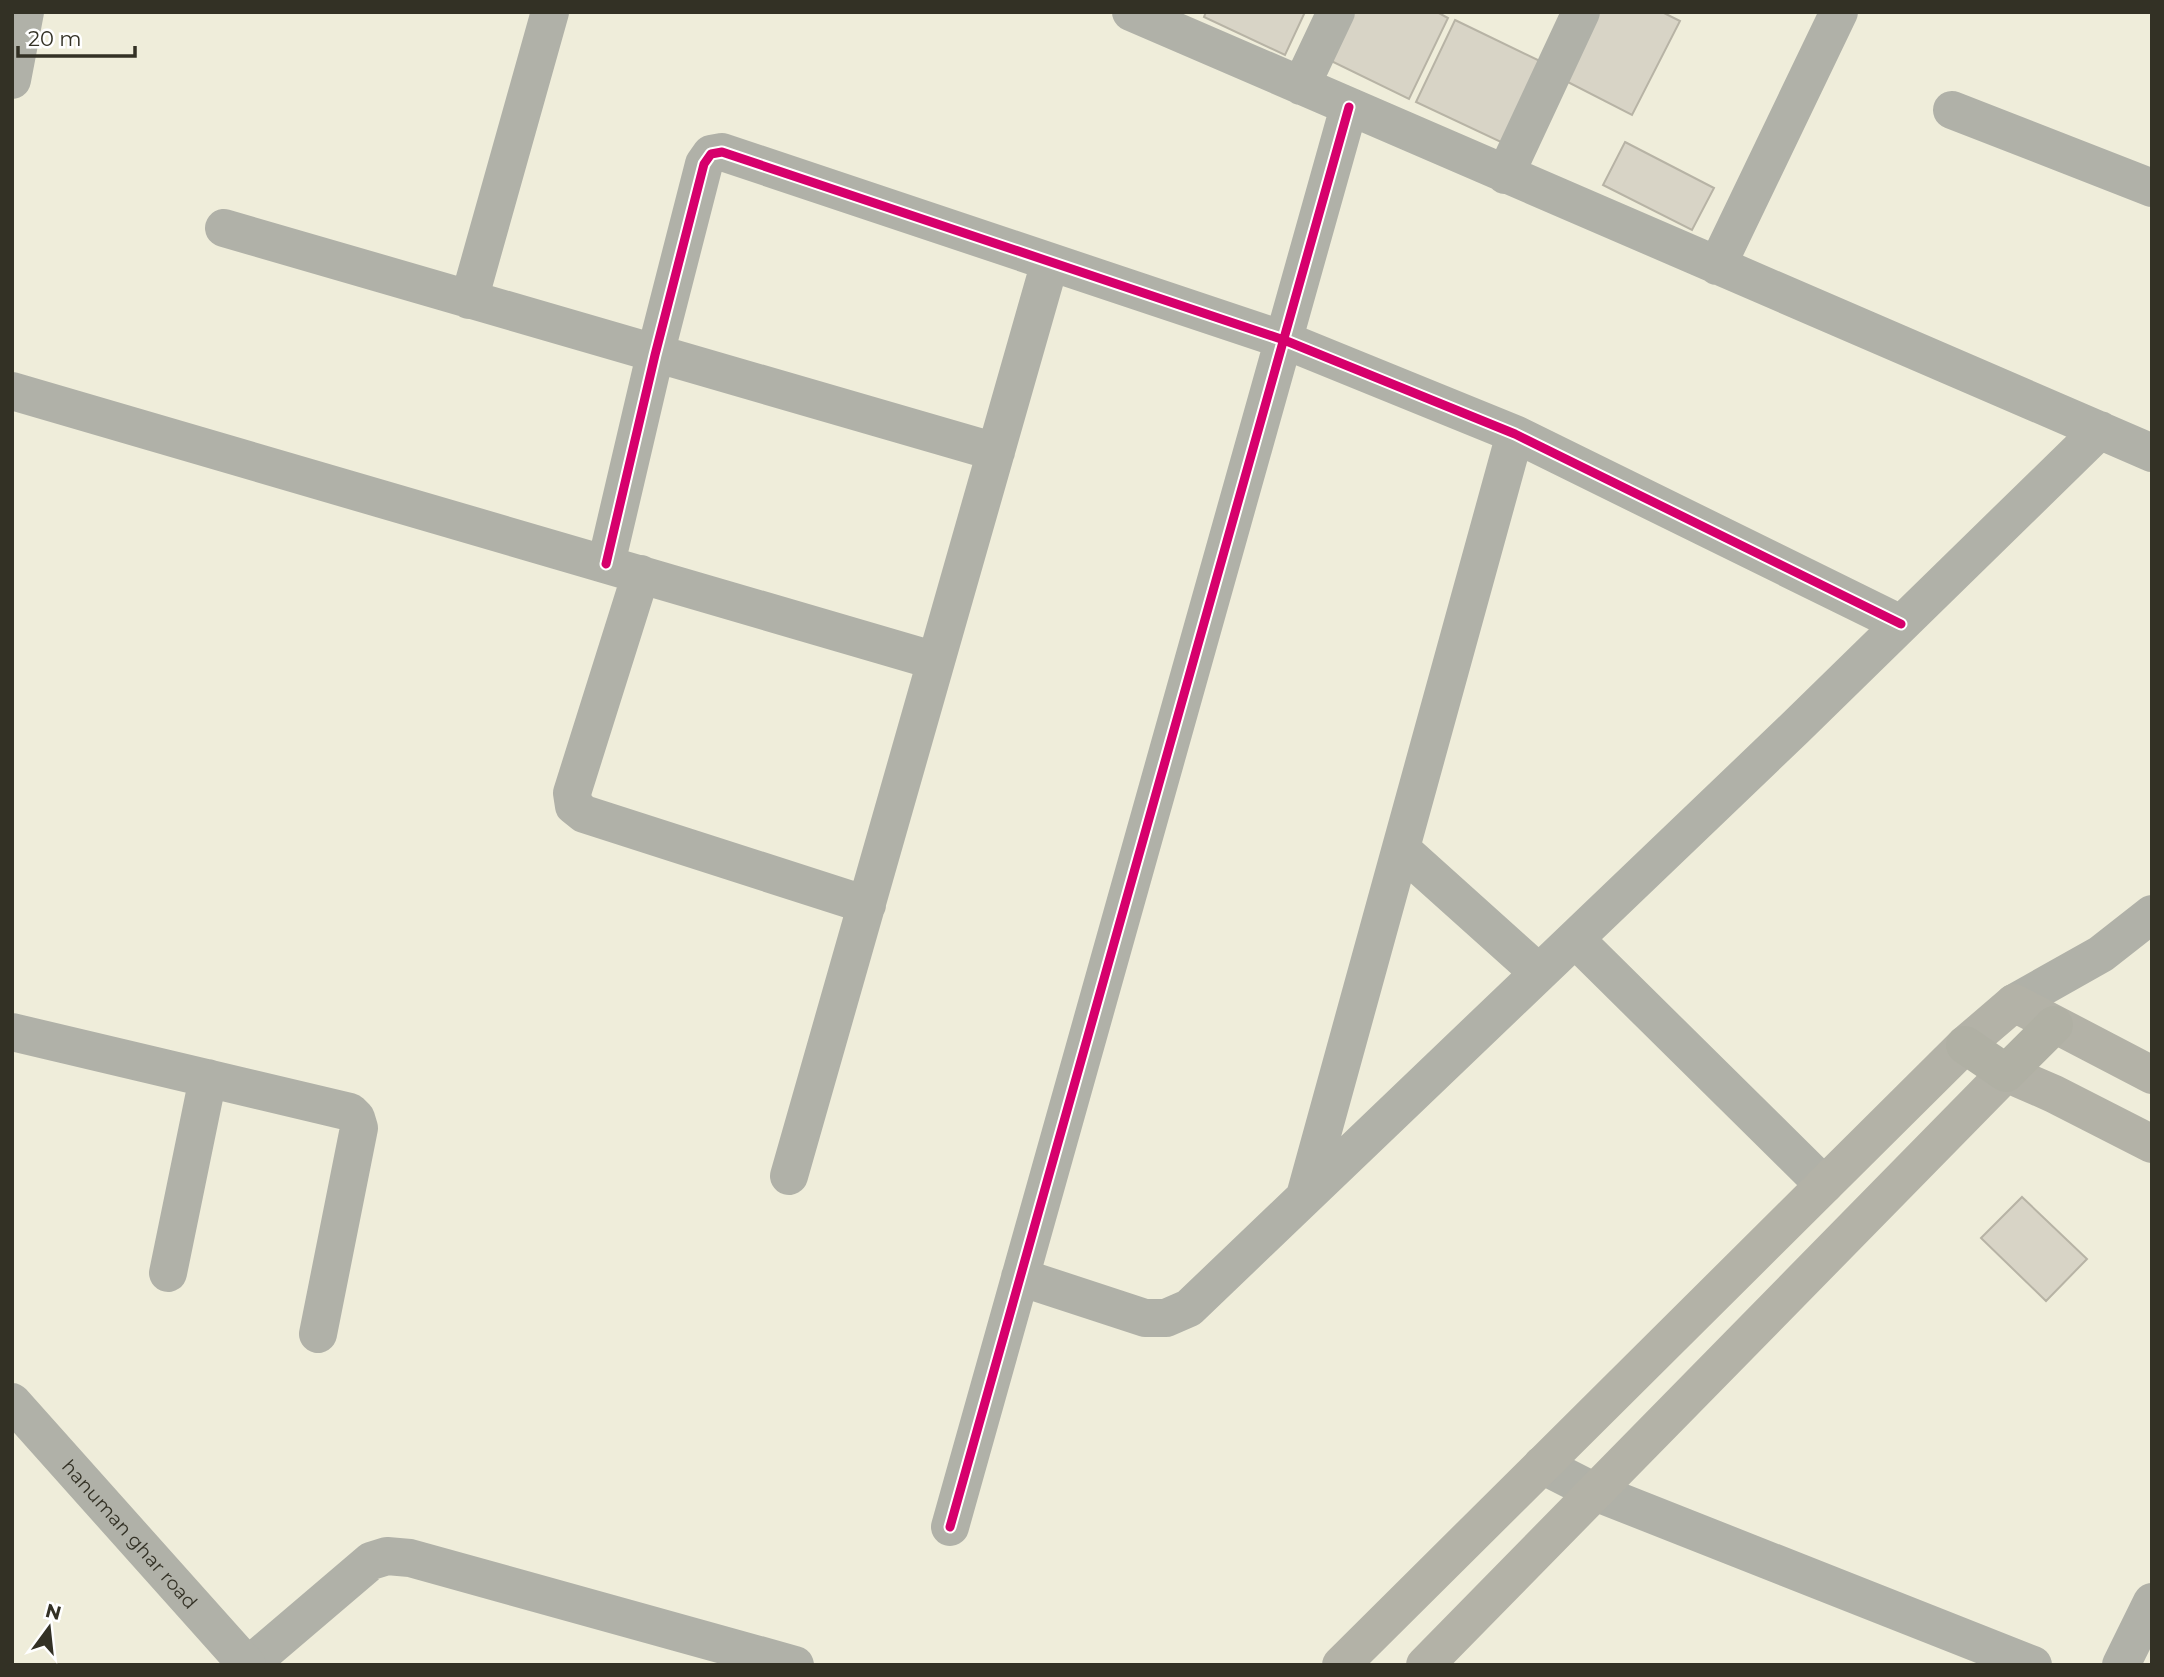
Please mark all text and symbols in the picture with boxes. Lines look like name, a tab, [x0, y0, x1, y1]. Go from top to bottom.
scale bar	[18, 14, 135, 58]
text: 20 m	[28, 26, 82, 51]
street label: hanuman ghar road	[57, 1455, 202, 1614]
north arrow	[14, 1593, 84, 1663]
text: N	[43, 1599, 64, 1625]

